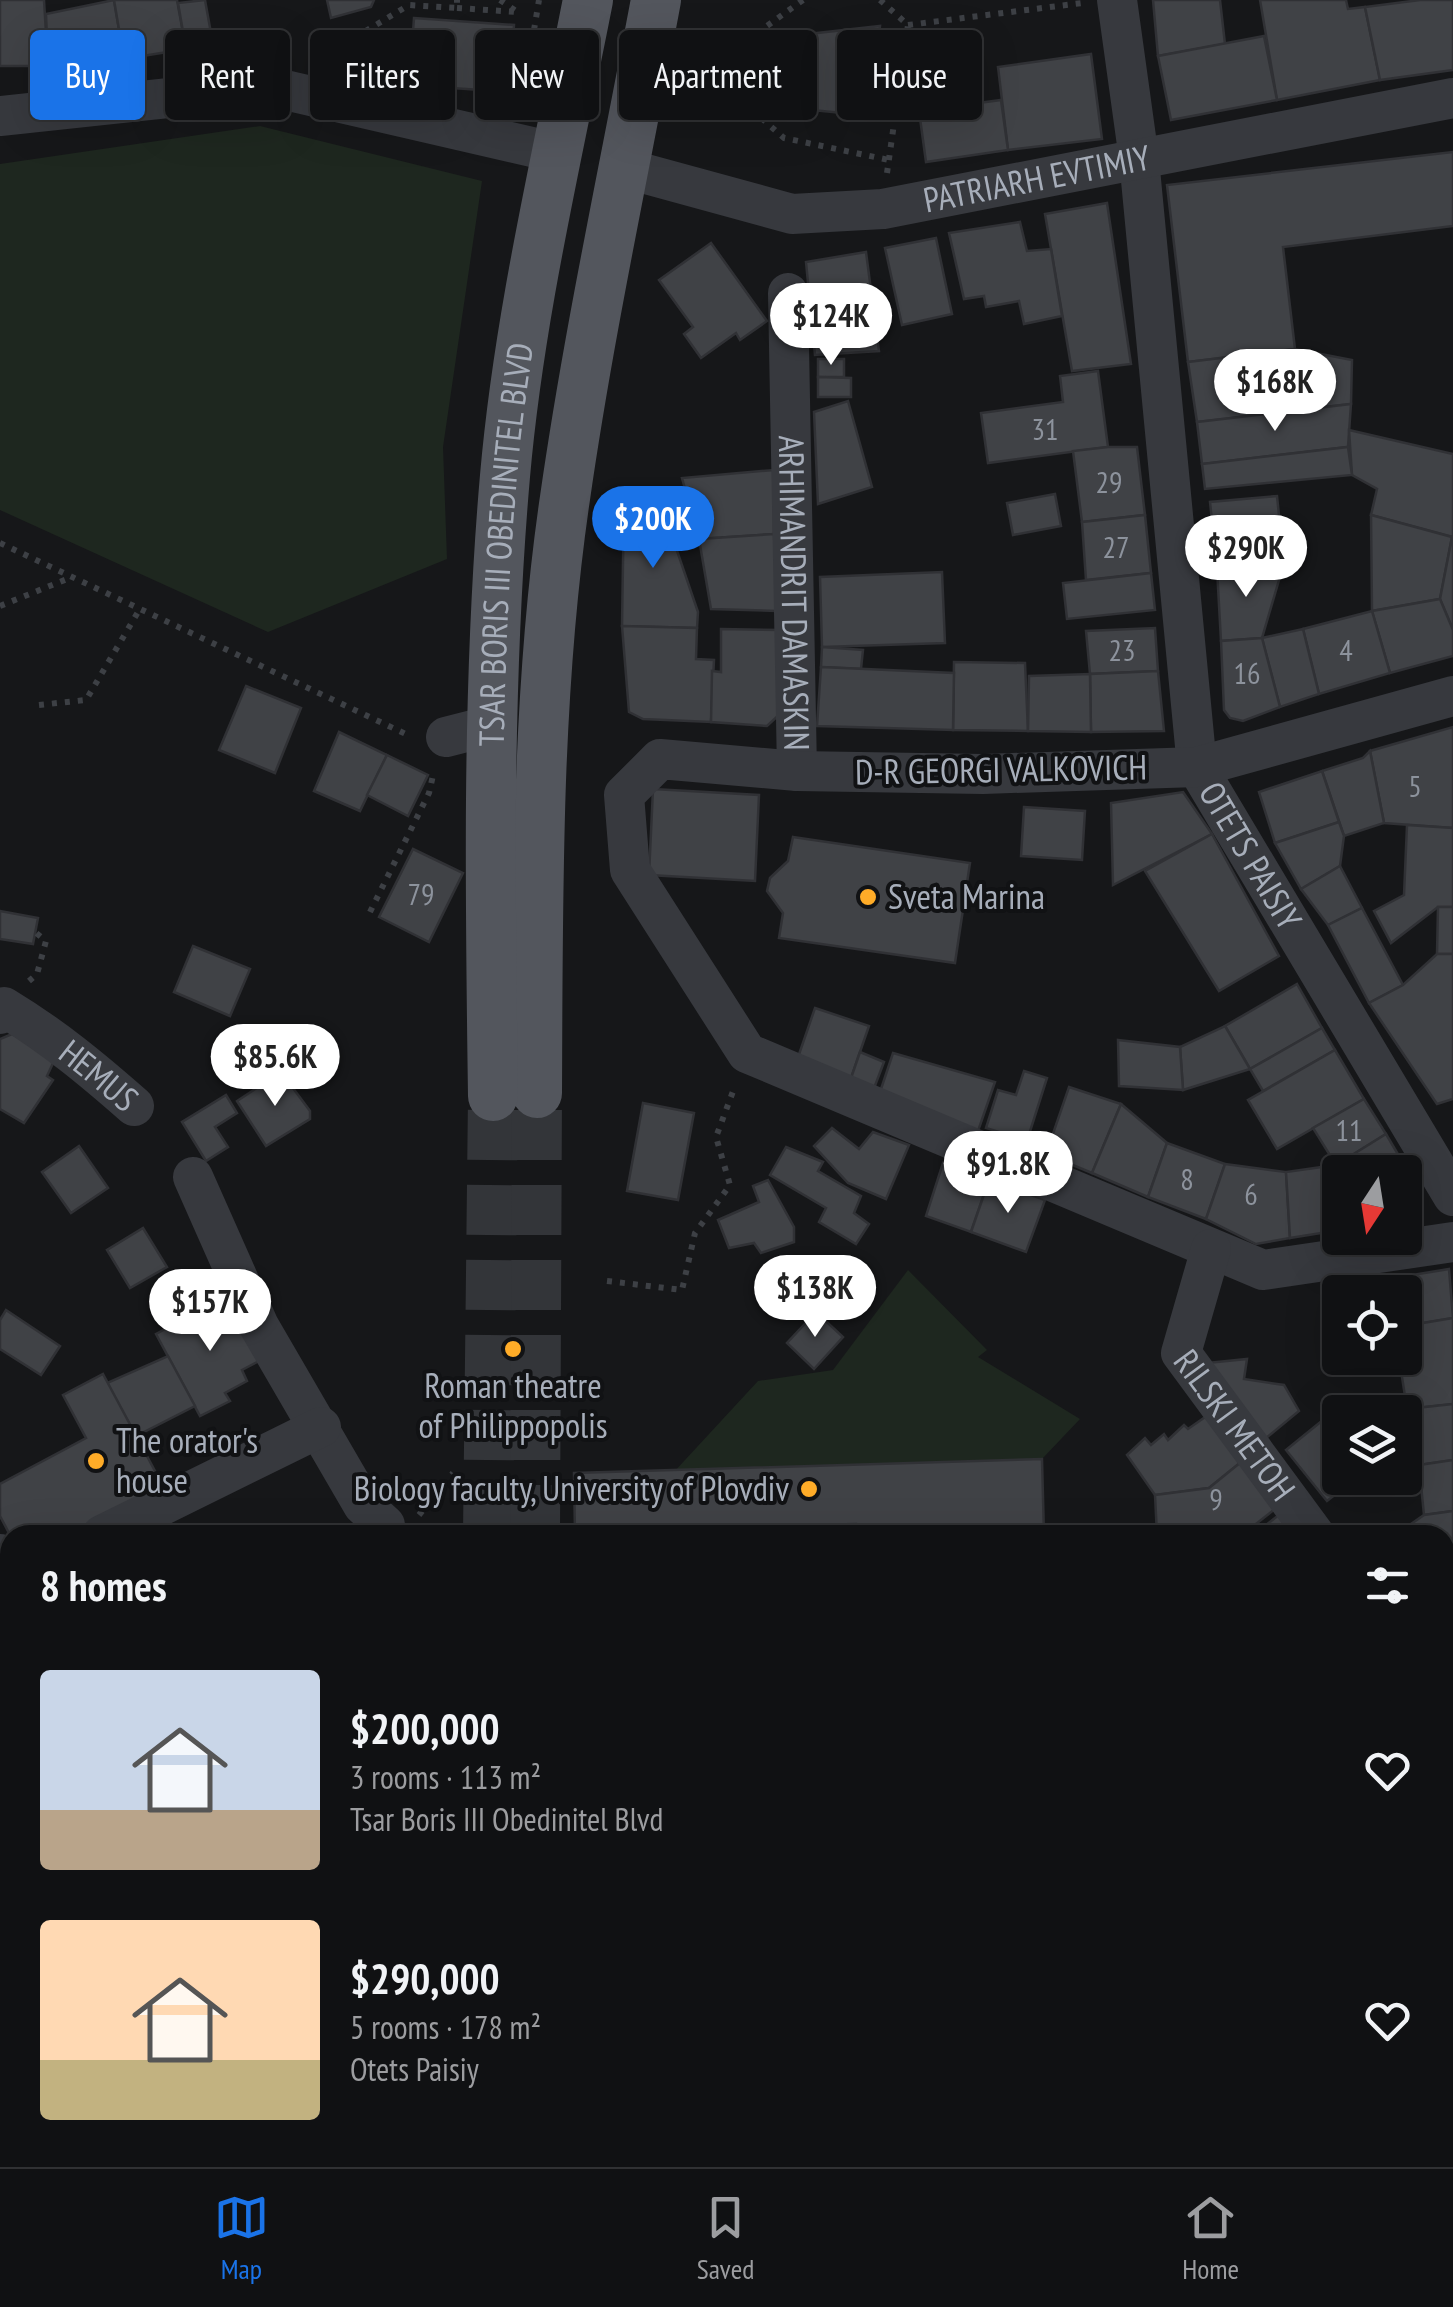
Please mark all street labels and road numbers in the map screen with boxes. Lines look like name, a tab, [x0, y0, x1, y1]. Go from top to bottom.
street label: PATRIARH EVTIMIY	[919, 134, 1154, 223]
street label: TSAR BORIS III OBEDINITEL BLVD	[468, 339, 543, 747]
street label: ARHIMANDRIT DAMASKIN	[769, 435, 821, 751]
street label: D-R GEORGI VALKOVICH	[855, 743, 1147, 795]
street label: OTETS PAISIY	[1189, 773, 1313, 938]
street label: HEMUS	[50, 1029, 148, 1121]
street label: RILSKI METOH	[1164, 1340, 1306, 1510]

